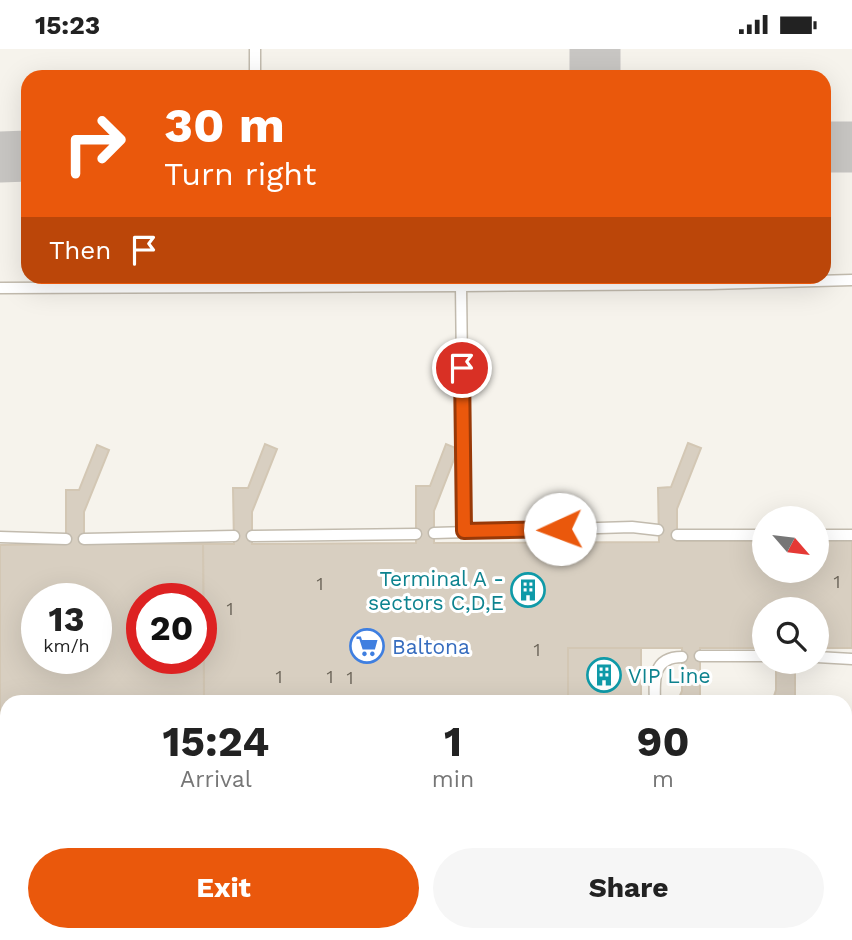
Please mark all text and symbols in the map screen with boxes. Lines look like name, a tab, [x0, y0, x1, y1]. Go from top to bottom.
text: 15:23	[35, 10, 100, 40]
text: 30 m	[164, 96, 285, 154]
icon: right	[49, 98, 140, 189]
text: Turn right	[164, 155, 316, 193]
icon: arrive	[125, 231, 163, 269]
text: Then	[49, 235, 111, 265]
pin	[432, 338, 492, 398]
icon: arrive	[443, 349, 481, 387]
position arrow	[523, 492, 597, 566]
north arrow	[752, 506, 830, 583]
map controls	[752, 506, 829, 674]
place label: Terminal A - sectors C,D,E	[368, 566, 504, 615]
building icon: Terminal A - sectors C,D,E	[509, 571, 547, 609]
house number: 1	[833, 571, 841, 592]
house number: 1	[316, 573, 324, 594]
speed limit sign: 20	[126, 583, 217, 674]
button: search	[752, 597, 829, 674]
text: 13	[49, 598, 84, 640]
house number: 1	[226, 598, 234, 619]
supermarket icon: Baltona	[348, 627, 386, 665]
place label: Baltona	[392, 634, 470, 659]
text: km/h	[43, 635, 90, 656]
house number: 1	[533, 639, 541, 660]
building icon: VIP Line	[585, 656, 623, 694]
place label: VIP Line	[628, 663, 711, 688]
house number: 1	[275, 666, 283, 687]
house number: 1	[326, 666, 334, 687]
house number: 1	[346, 667, 354, 688]
text: 15:24	[162, 717, 269, 766]
text: 1	[444, 717, 462, 766]
text: 90	[637, 717, 690, 766]
text: Arrival	[180, 766, 252, 793]
text: min	[432, 766, 474, 793]
text: m	[652, 766, 674, 793]
button: Exit	[28, 848, 419, 928]
button: Share	[433, 848, 824, 928]

